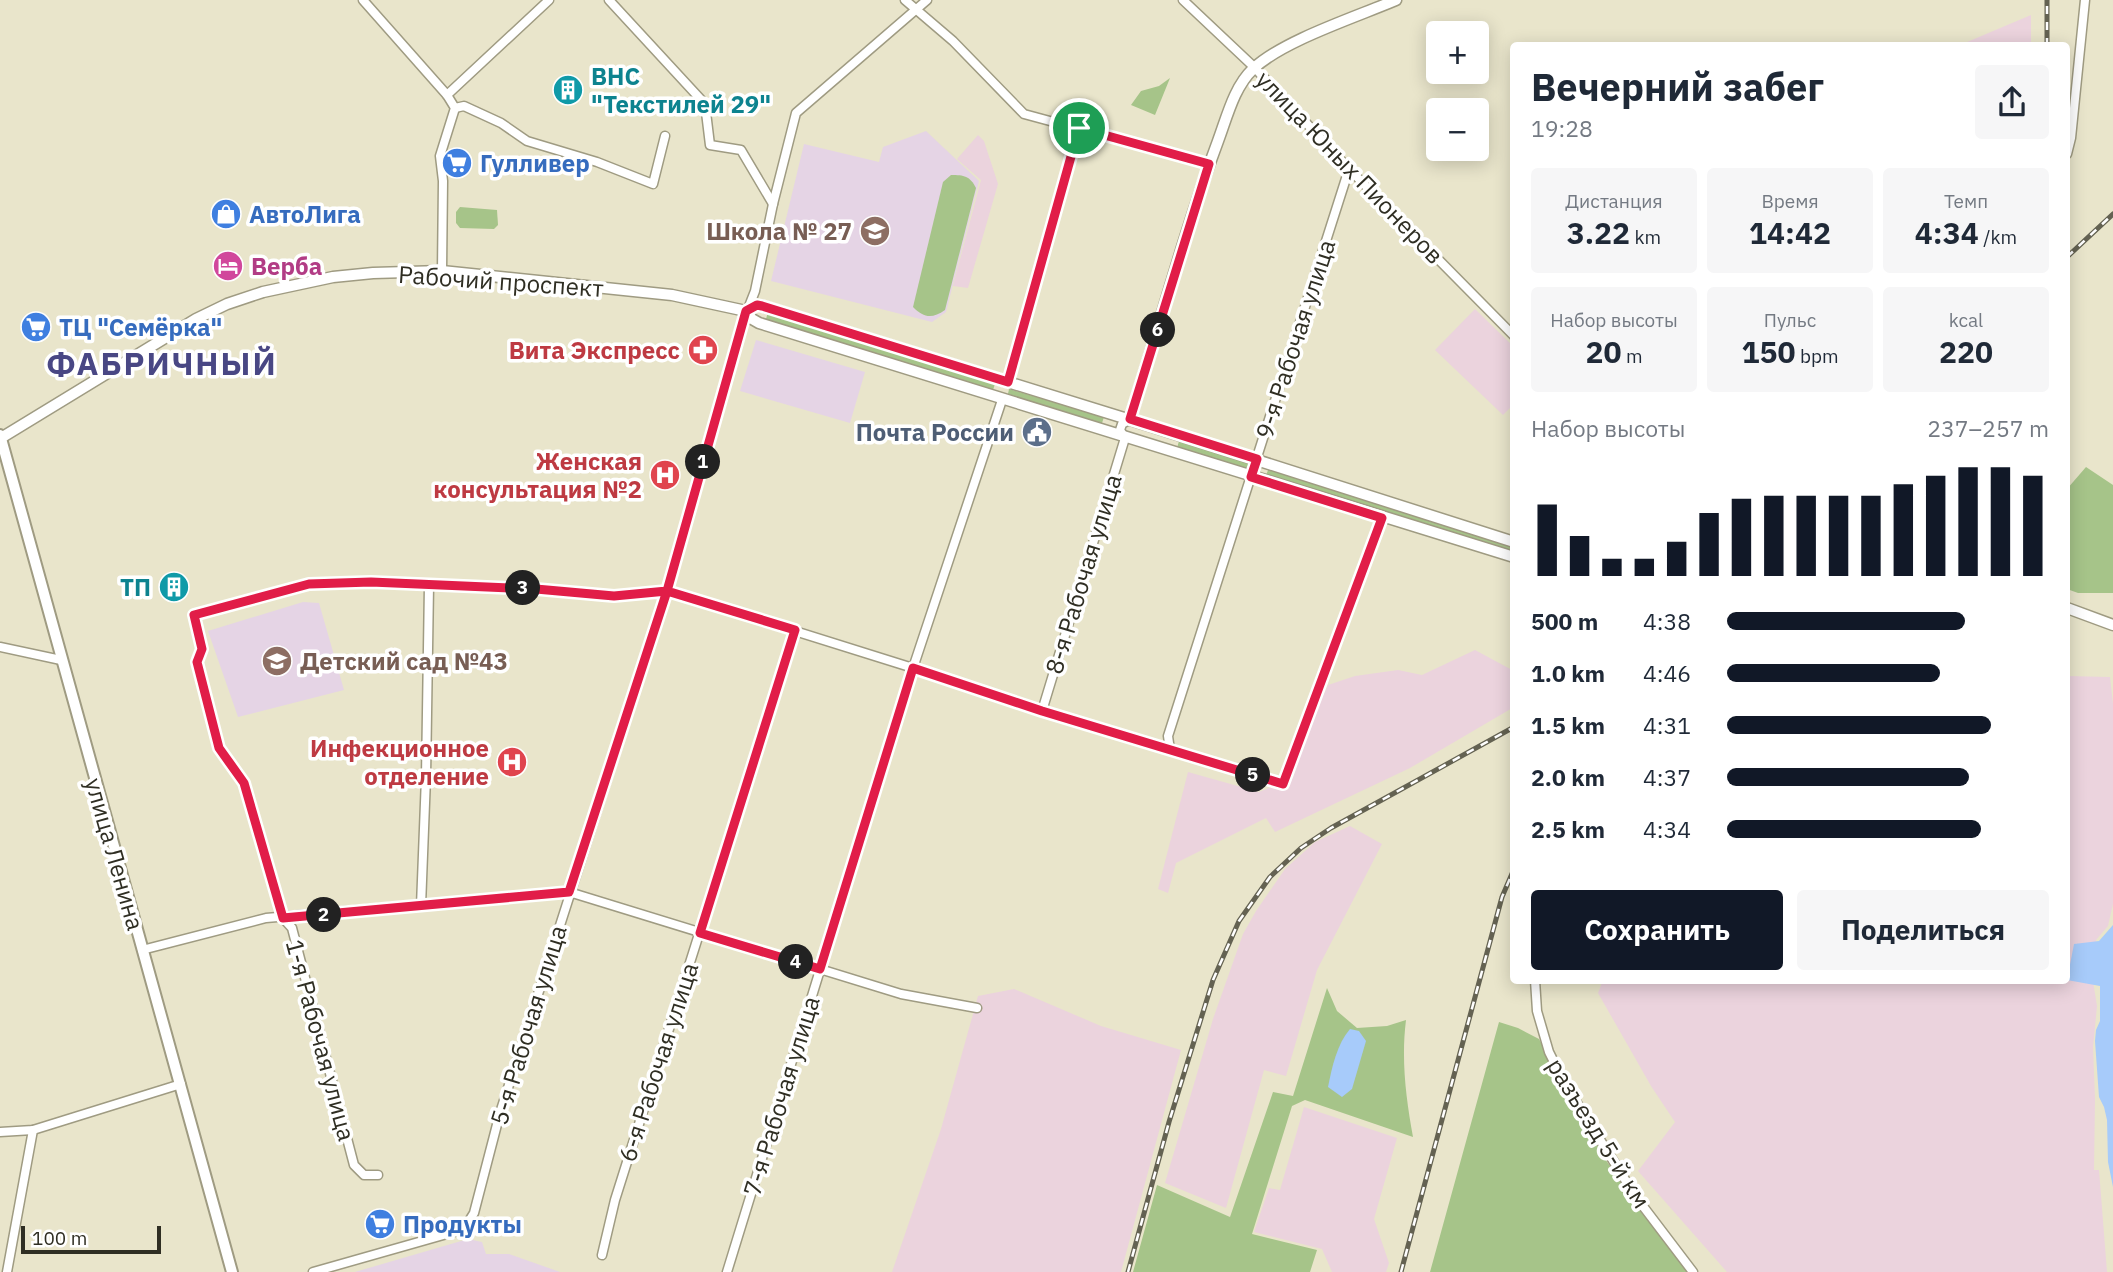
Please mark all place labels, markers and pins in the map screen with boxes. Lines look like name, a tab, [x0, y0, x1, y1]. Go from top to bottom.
place label: ВНС "Текстилей 29"	[591, 60, 771, 120]
building icon: ВНС "Текстилей 29"	[551, 73, 585, 107]
pin	[1049, 98, 1109, 158]
supermarket icon: Гулливер	[440, 146, 474, 180]
place label: Гулливер	[480, 147, 590, 179]
shop icon: АвтоЛига	[209, 197, 243, 231]
place label: АвтоЛига	[249, 198, 361, 230]
school or university icon: Школа № 27	[858, 214, 892, 248]
place label: Школа № 27	[706, 215, 852, 247]
hotel icon: Верба	[211, 249, 245, 283]
place label: Верба	[251, 250, 322, 282]
supermarket icon: ТЦ "Семёрка"	[19, 310, 53, 344]
place label: ТЦ "Семёрка"	[59, 311, 222, 343]
pin: 6	[1140, 312, 1176, 348]
pharmacy icon: Вита Экспресс	[686, 333, 720, 367]
place label: Вита Экспресс	[509, 334, 680, 366]
public building icon: Почта России	[1020, 415, 1054, 449]
place label: Почта России	[856, 416, 1014, 448]
pin: 1	[686, 444, 720, 480]
place label: Женская консультация №2	[433, 445, 642, 505]
hospital icon: Женская консультация №2	[648, 458, 682, 492]
building icon: ТП	[157, 570, 191, 604]
pin: 3	[505, 570, 540, 606]
place label: ТП	[120, 571, 151, 603]
school or university icon: Детский сад №43	[260, 644, 294, 678]
place label: Детский сад №43	[300, 645, 508, 677]
place label: Инфекционное отделение	[310, 732, 489, 792]
hospital icon: Инфекционное отделение	[495, 745, 529, 779]
pin: 5	[1236, 758, 1270, 792]
pin: 2	[306, 898, 342, 932]
pin: 4	[778, 944, 814, 979]
supermarket icon: Продукты	[363, 1207, 397, 1241]
place label: Продукты	[403, 1208, 522, 1240]

